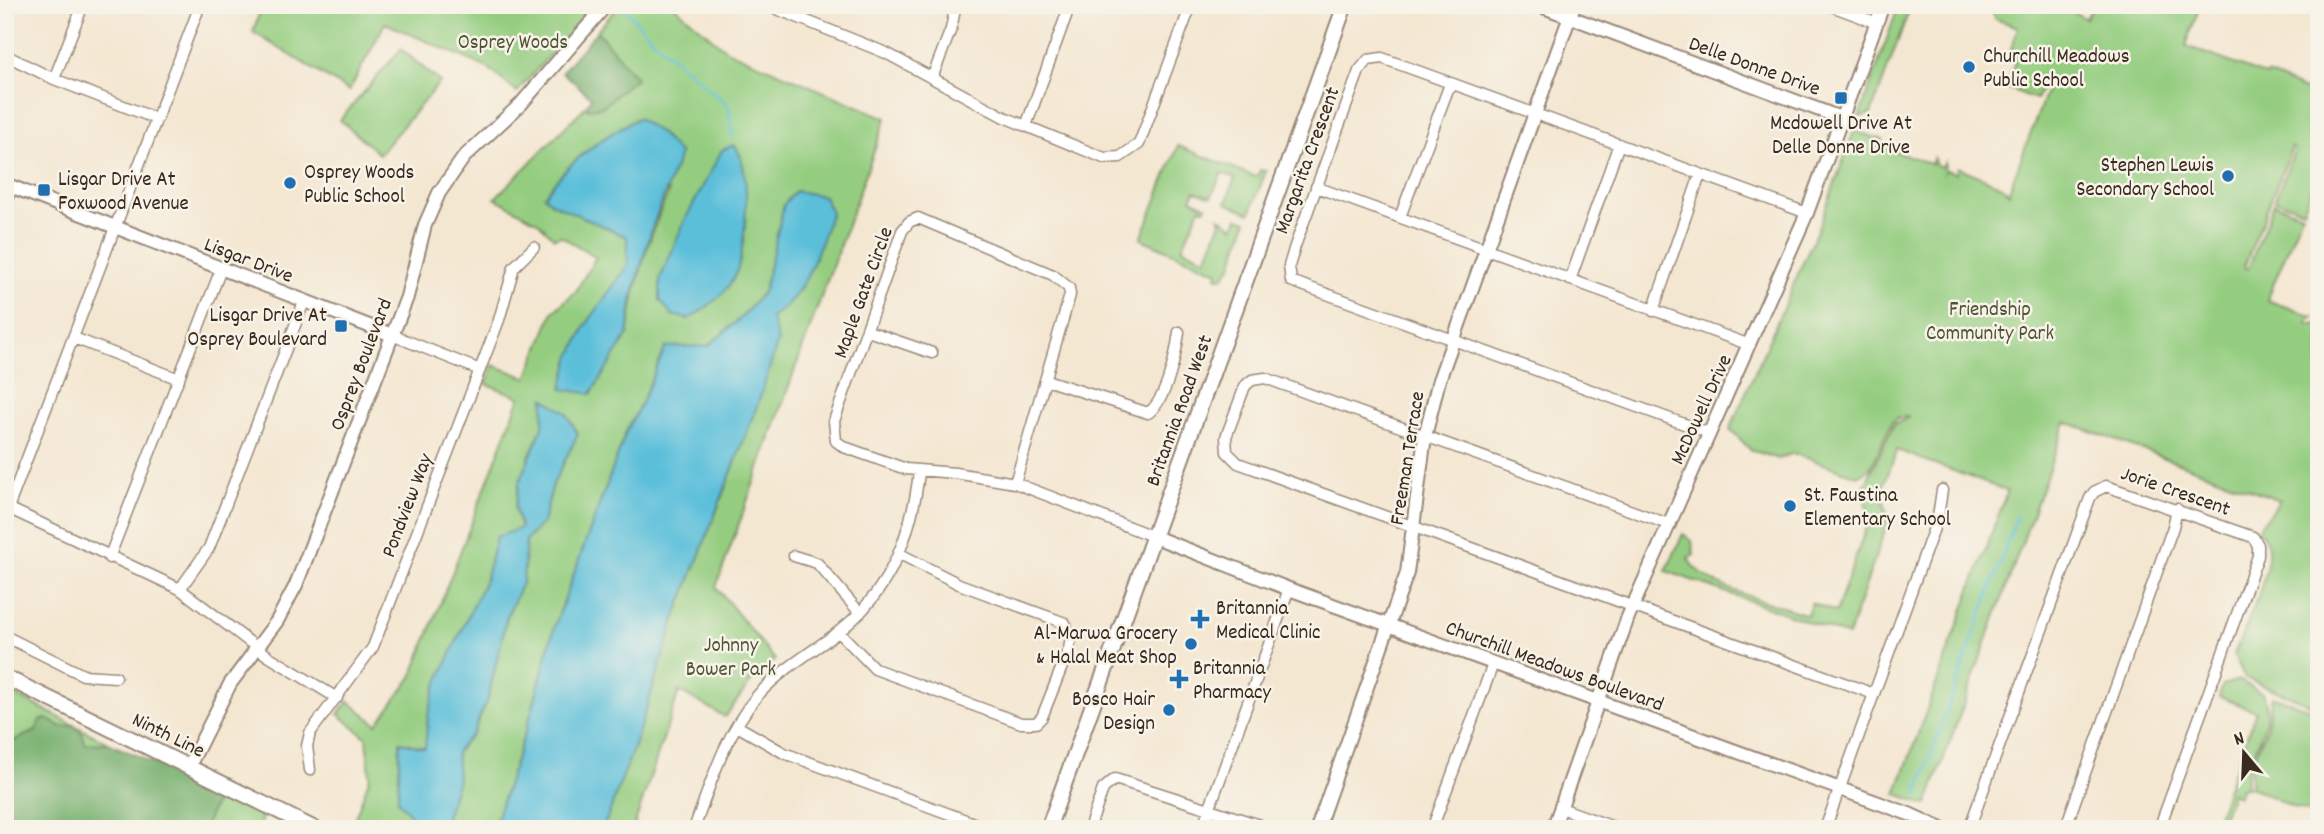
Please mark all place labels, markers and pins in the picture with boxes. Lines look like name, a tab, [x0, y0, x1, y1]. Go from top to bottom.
place label: Churchill Meadows Public School	[1983, 43, 2130, 97]
marker: Churchill Meadows Public School	[1961, 59, 1977, 75]
marker: Mcdowell Drive At Delle Donne Drive	[1833, 90, 1849, 106]
place label: Mcdowell Drive At Delle Donne Drive	[1770, 110, 1912, 164]
place label: Stephen Lewis Secondary School	[2076, 152, 2214, 206]
place label: Osprey Woods Public School	[304, 159, 414, 213]
place label: Lisgar Drive At Foxwood Avenue	[58, 166, 189, 220]
marker: Stephen Lewis Secondary School	[2220, 168, 2236, 184]
marker: Osprey Woods Public School	[282, 175, 298, 191]
marker: Lisgar Drive At Foxwood Avenue	[36, 182, 52, 198]
place label: Lisgar Drive At Osprey Boulevard	[187, 302, 327, 356]
marker: Lisgar Drive At Osprey Boulevard	[333, 318, 349, 334]
place label: St. Faustina Elementary School	[1804, 482, 1951, 536]
marker: St. Faustina Elementary School	[1782, 498, 1798, 514]
place label: Britannia Medical Clinic	[1216, 595, 1321, 649]
marker: Britannia Medical Clinic	[1190, 609, 1210, 629]
place label: Al-Marwa Grocery & Halal Meat Shop	[1034, 620, 1177, 674]
marker: Al-Marwa Grocery & Halal Meat Shop	[1183, 636, 1199, 652]
place label: Britannia Pharmacy	[1193, 655, 1272, 709]
marker: Britannia Pharmacy	[1171, 671, 1187, 687]
place label: Bosco Hair Design	[1072, 686, 1155, 740]
marker: Bosco Hair Design	[1161, 702, 1177, 718]

